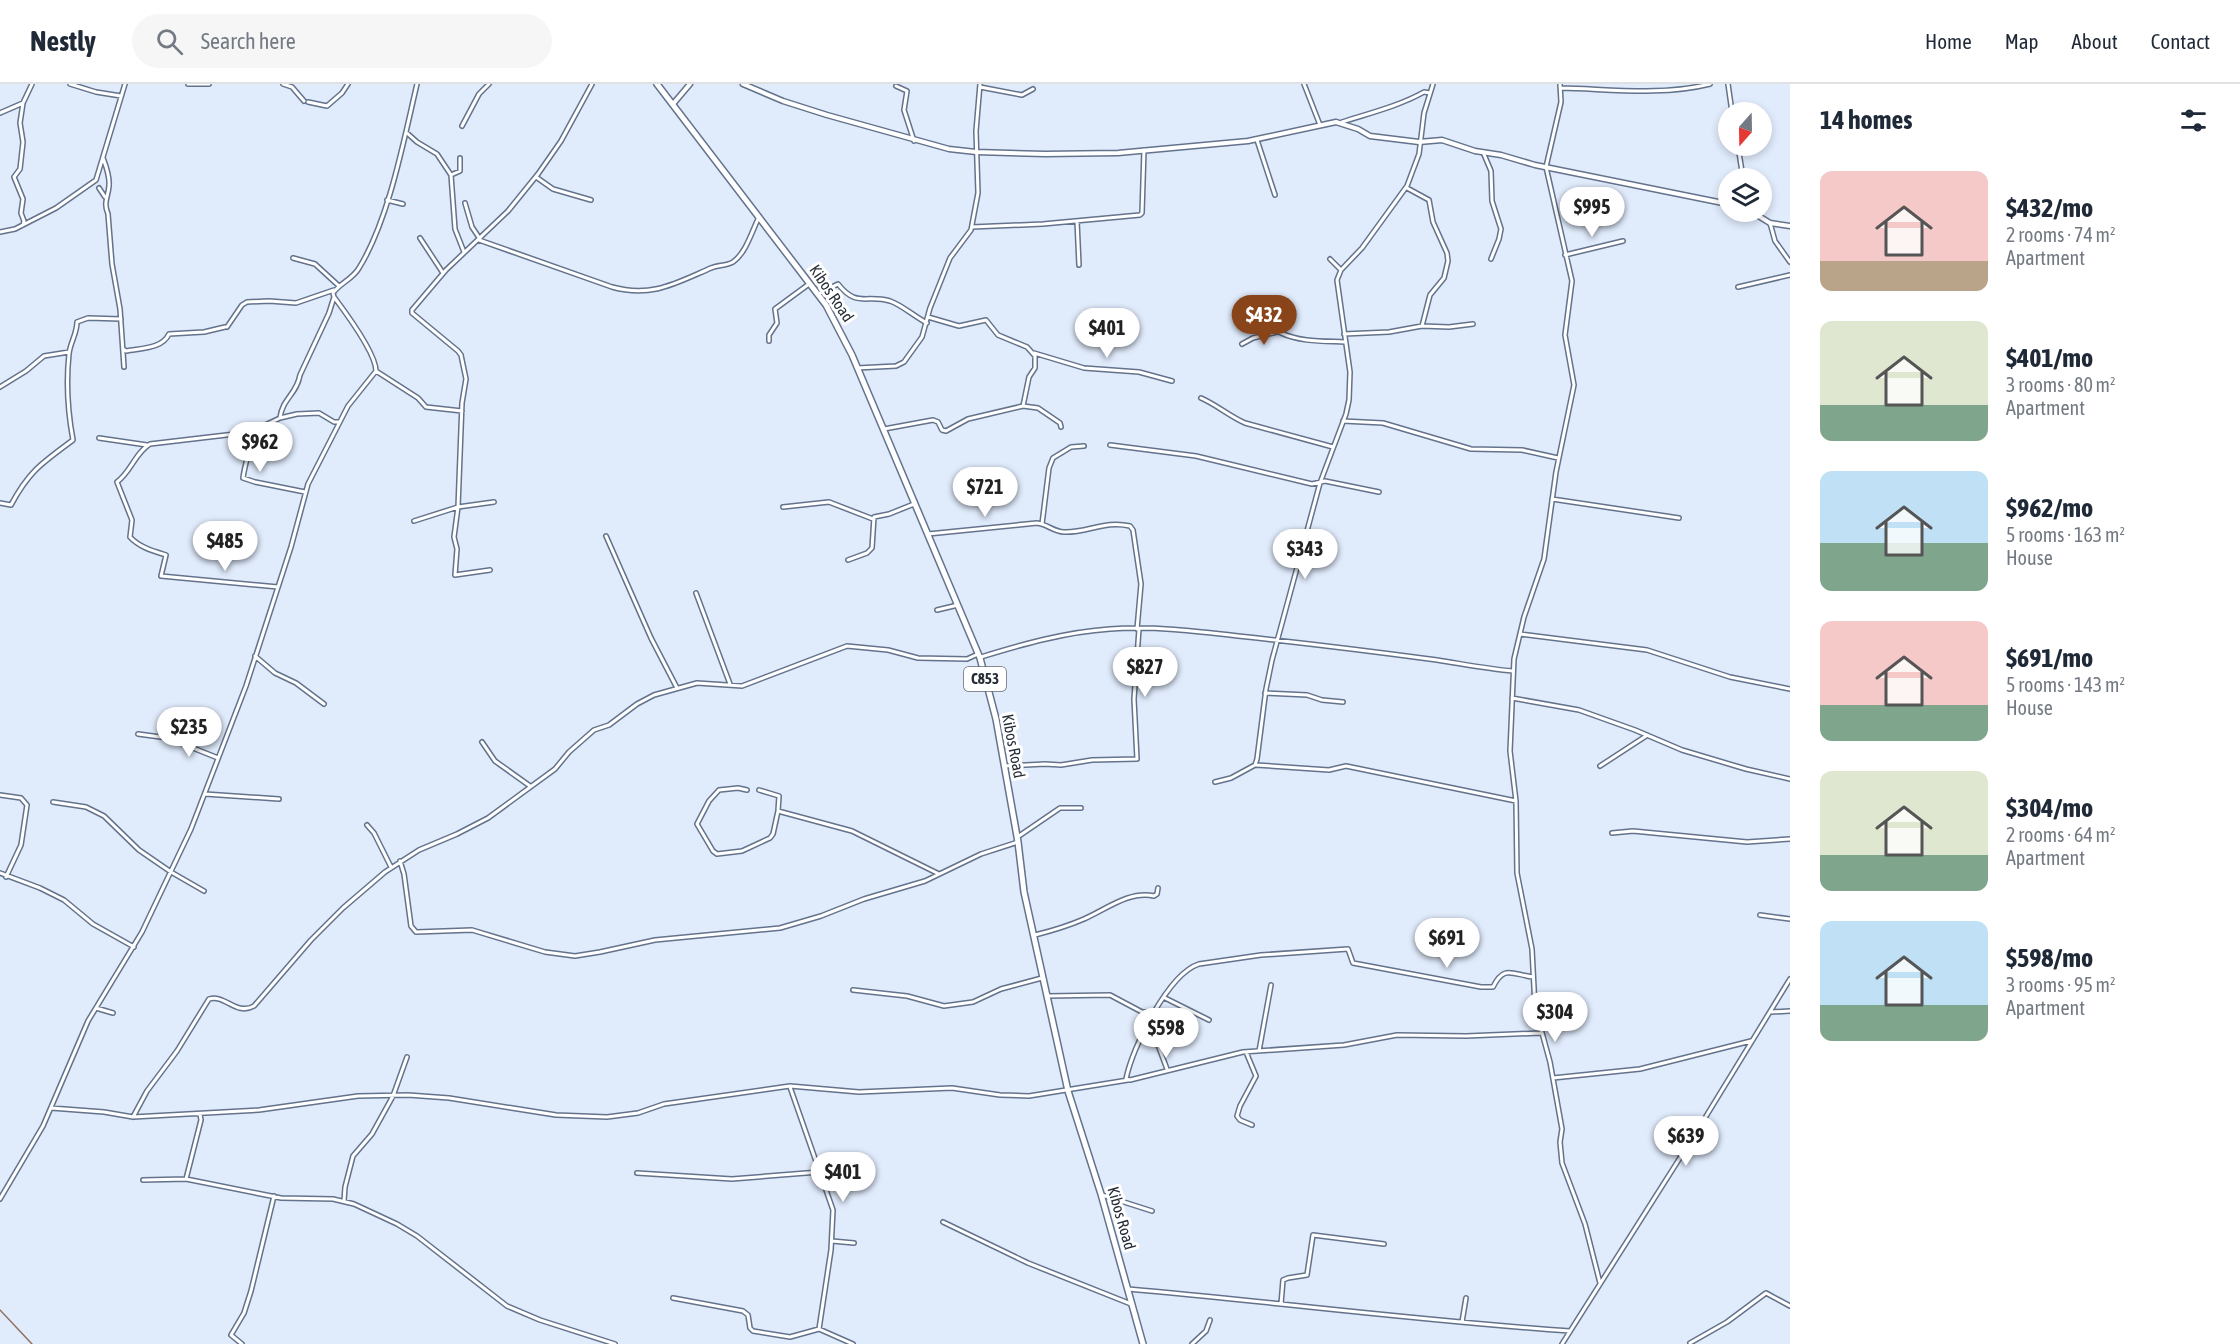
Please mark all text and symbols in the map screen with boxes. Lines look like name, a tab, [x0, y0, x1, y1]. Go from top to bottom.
search box	[132, 14, 552, 68]
text: Nestly	[30, 25, 96, 57]
icon: search	[153, 25, 186, 58]
text: Search here	[201, 28, 296, 54]
text: Home	[1925, 29, 1972, 53]
text: Map	[2005, 29, 2039, 53]
text: About	[2072, 29, 2118, 53]
text: Contact	[2151, 29, 2210, 53]
north arrow	[1718, 102, 1772, 156]
map controls	[1718, 102, 1772, 222]
icon: filters	[2177, 104, 2210, 137]
text: 14 homes	[1820, 105, 1913, 135]
button: layers	[1718, 168, 1772, 222]
pin: $995	[1556, 187, 1628, 238]
text: $432/mo	[2006, 193, 2093, 223]
text: $995	[1574, 195, 1610, 218]
icon: home	[1868, 195, 1940, 267]
text: 2 rooms · 74 m²	[2006, 223, 2116, 246]
text: Apartment	[2006, 246, 2085, 269]
street label: Kibos Road	[806, 261, 858, 325]
pin: $432	[1228, 295, 1300, 346]
text: $432	[1246, 303, 1282, 326]
pin: $401	[1071, 308, 1143, 359]
text: $401	[1089, 316, 1125, 339]
text: $401/mo	[2006, 343, 2093, 373]
icon: home	[1868, 345, 1940, 417]
text: 3 rooms · 80 m²	[2006, 373, 2116, 396]
text: Apartment	[2006, 396, 2085, 419]
pin: $962	[224, 422, 296, 473]
text: $962	[242, 430, 278, 453]
pin: $721	[949, 467, 1021, 518]
text: $721	[967, 475, 1003, 498]
text: $962/mo	[2006, 493, 2093, 523]
icon: home	[1868, 495, 1940, 567]
pin: $485	[189, 521, 261, 572]
text: 5 rooms · 163 m²	[2006, 523, 2125, 546]
text: $485	[207, 529, 243, 552]
pin: $343	[1269, 529, 1341, 580]
text: $343	[1287, 537, 1323, 560]
text: House	[2006, 546, 2053, 569]
text: $691/mo	[2006, 643, 2093, 673]
icon: home	[1868, 645, 1940, 717]
pin: $827	[1109, 647, 1181, 698]
text: $827	[1127, 655, 1163, 678]
road number: C853	[964, 667, 1006, 691]
text: 5 rooms · 143 m²	[2006, 673, 2125, 696]
text: House	[2006, 696, 2053, 719]
pin: $235	[153, 707, 225, 758]
street label: Kibos Road	[999, 712, 1029, 780]
text: $235	[171, 715, 207, 738]
text: $304/mo	[2006, 793, 2093, 823]
icon: home	[1868, 795, 1940, 867]
text: 2 rooms · 64 m²	[2006, 823, 2116, 846]
text: Apartment	[2006, 846, 2085, 869]
pin: $691	[1411, 918, 1483, 969]
text: $691	[1429, 926, 1465, 949]
text: $598/mo	[2006, 943, 2093, 973]
icon: home	[1868, 945, 1940, 1017]
text: 3 rooms · 95 m²	[2006, 973, 2116, 996]
pin: $304	[1519, 992, 1591, 1043]
text: Apartment	[2006, 996, 2085, 1019]
text: $304	[1537, 1000, 1573, 1023]
pin: $598	[1130, 1008, 1202, 1059]
text: $598	[1148, 1016, 1184, 1039]
pin: $639	[1650, 1116, 1722, 1167]
text: $639	[1668, 1124, 1704, 1147]
pin: $401	[807, 1152, 879, 1203]
text: $401	[825, 1160, 861, 1183]
street label: Kibos Road	[1104, 1184, 1140, 1252]

